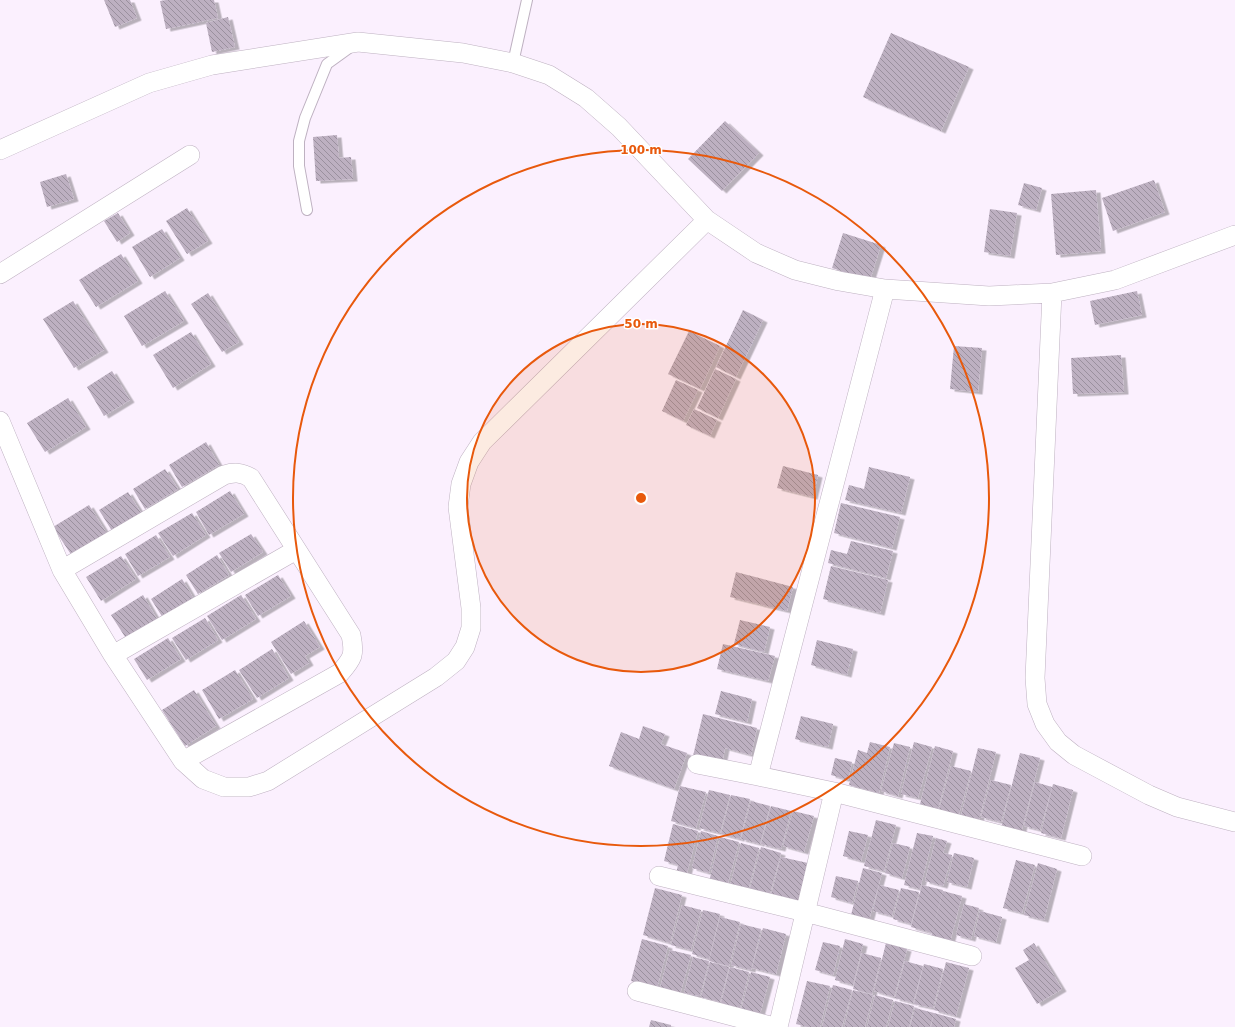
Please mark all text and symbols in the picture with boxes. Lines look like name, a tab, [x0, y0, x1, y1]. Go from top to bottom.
text: 100 m	[620, 143, 662, 157]
text: 50 m	[624, 317, 658, 331]
centre of rings	[634, 491, 648, 505]

